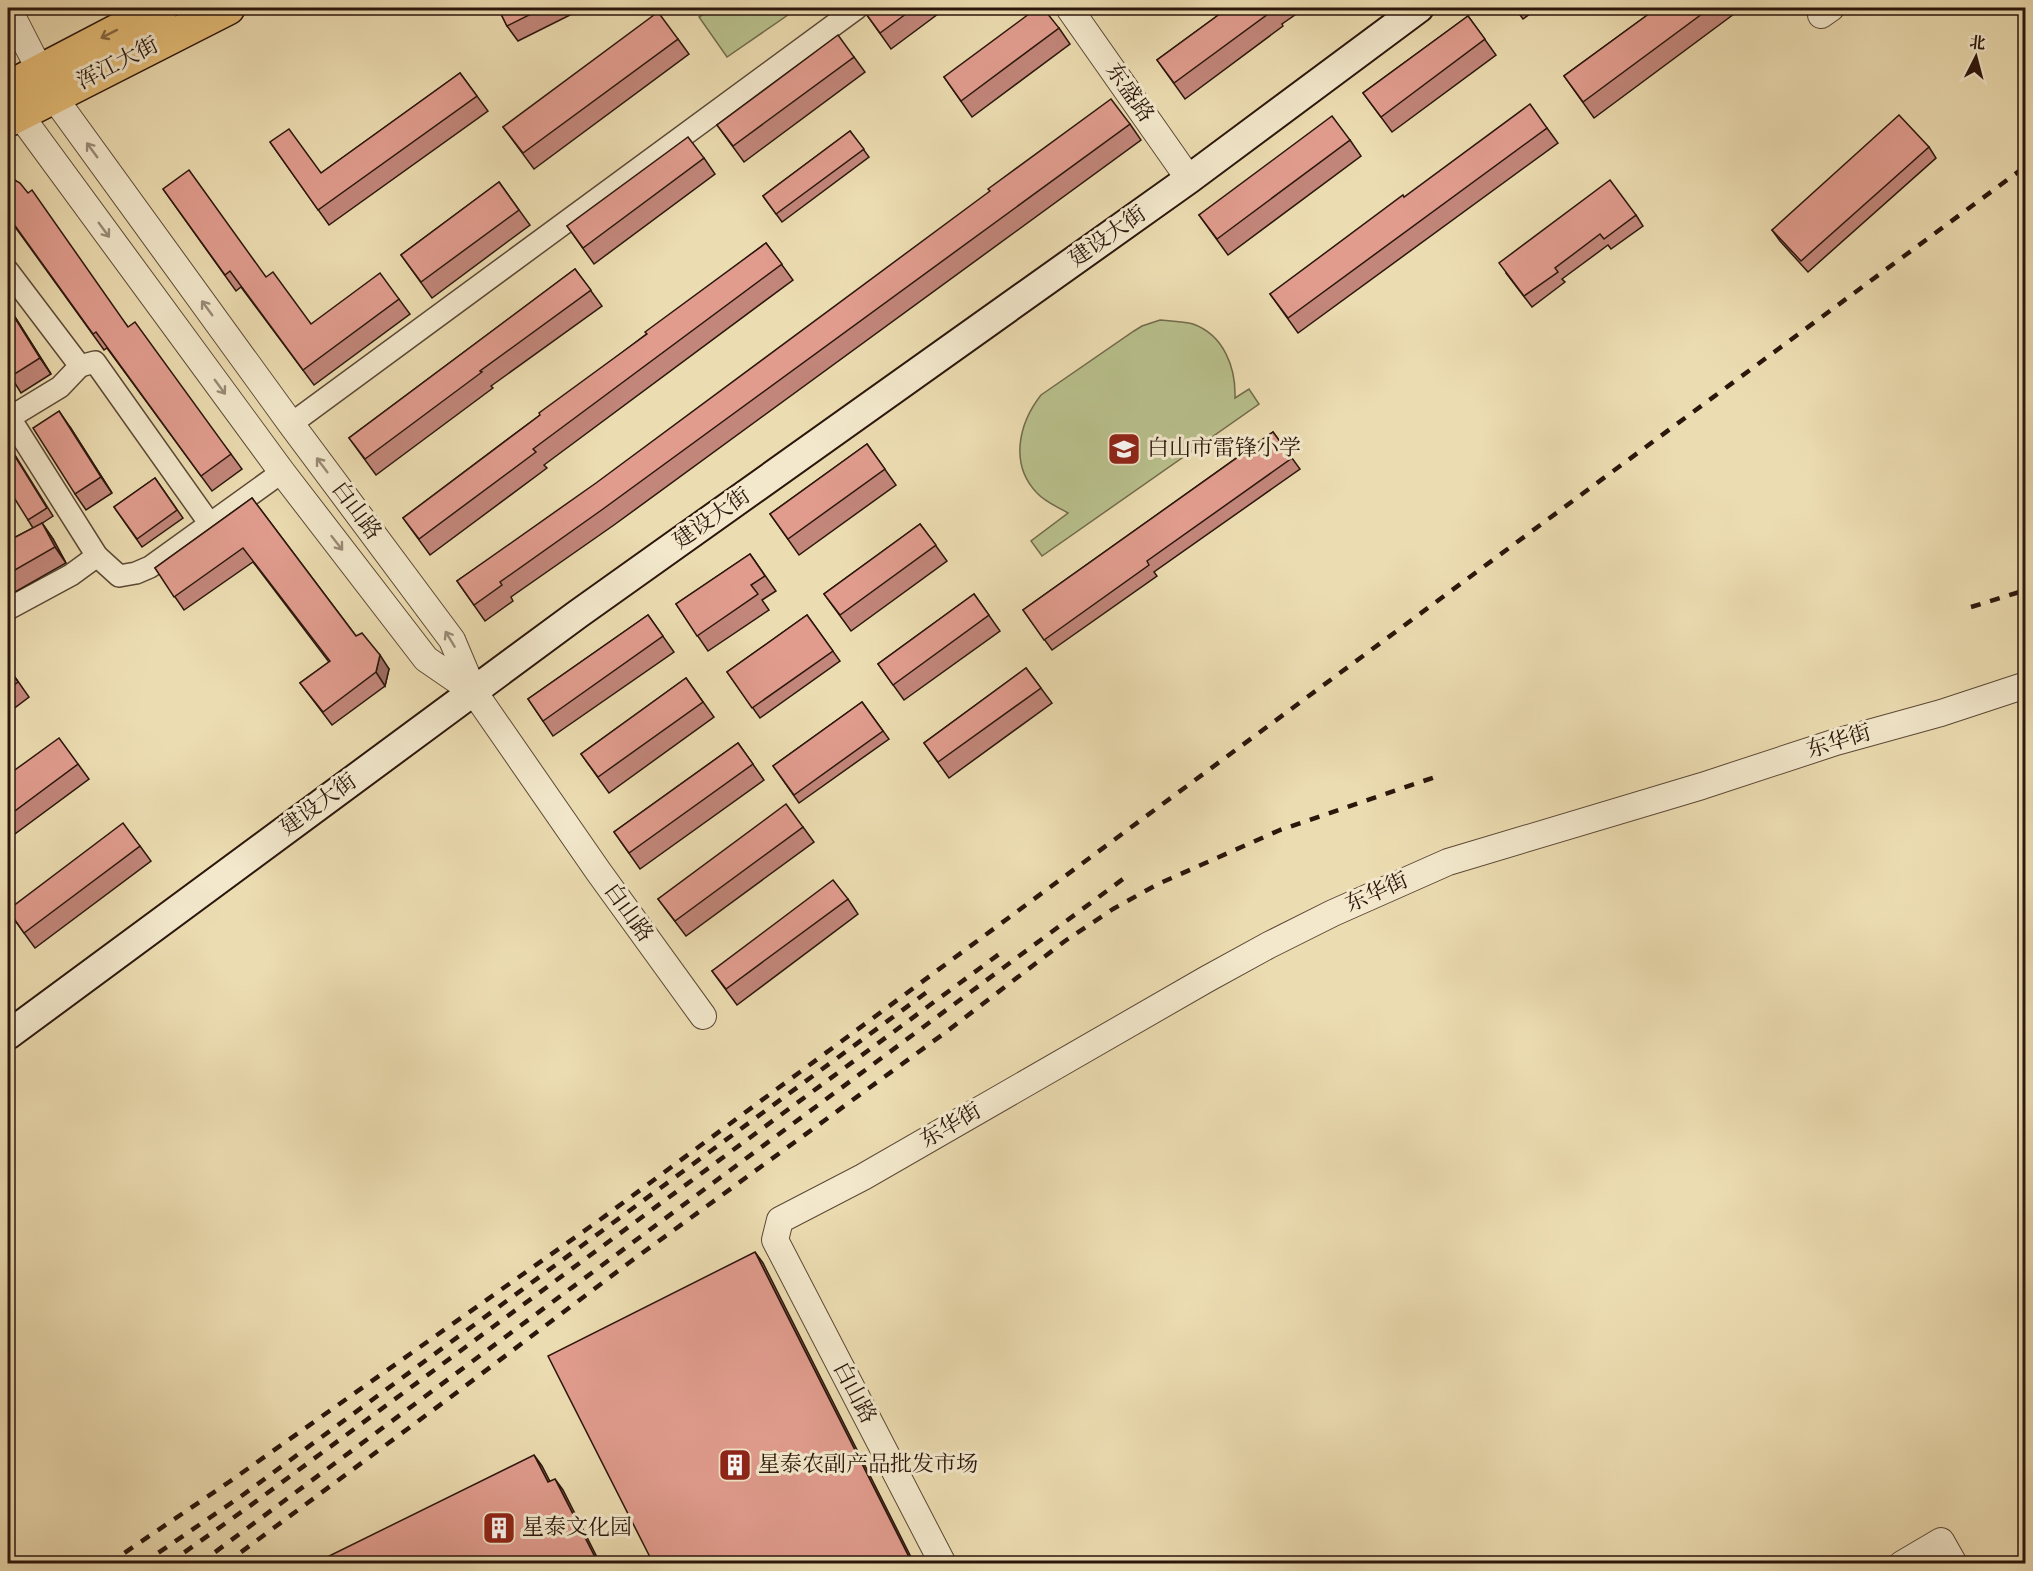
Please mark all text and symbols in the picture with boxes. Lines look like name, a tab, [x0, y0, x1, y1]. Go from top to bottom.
north arrow	[1946, 27, 2006, 87]
one-way arrow	[101, 29, 119, 40]
street label: 浑江大街	[72, 32, 164, 96]
text: 北	[1968, 33, 1986, 55]
street label: 东盛路	[1099, 58, 1159, 128]
one-way arrow	[86, 142, 98, 158]
street label: 建设大街	[1064, 200, 1152, 274]
one-way arrow	[98, 221, 110, 237]
one-way arrow	[200, 300, 213, 316]
one-way arrow	[213, 378, 226, 394]
school or university icon: 白山市雷锋小学	[1106, 431, 1142, 467]
place label: 白山市雷锋小学	[1147, 435, 1301, 463]
one-way arrow	[315, 457, 328, 473]
street label: 白山路	[325, 476, 387, 546]
street label: 建设大街	[668, 482, 756, 556]
one-way arrow	[330, 534, 343, 550]
one-way arrow	[444, 630, 456, 647]
street label: 东华街	[1803, 719, 1875, 765]
street label: 建设大街	[275, 768, 363, 842]
street label: 东华街	[1341, 867, 1413, 919]
street label: 白山路	[597, 878, 659, 948]
street label: 东华街	[915, 1097, 987, 1155]
street label: 白山路	[826, 1357, 882, 1429]
building icon: 星泰农副产品批发市场	[717, 1447, 753, 1483]
place label: 星泰农副产品批发市场	[758, 1451, 978, 1479]
building icon: 星泰文化园	[481, 1510, 517, 1546]
place label: 星泰文化园	[522, 1514, 632, 1542]

